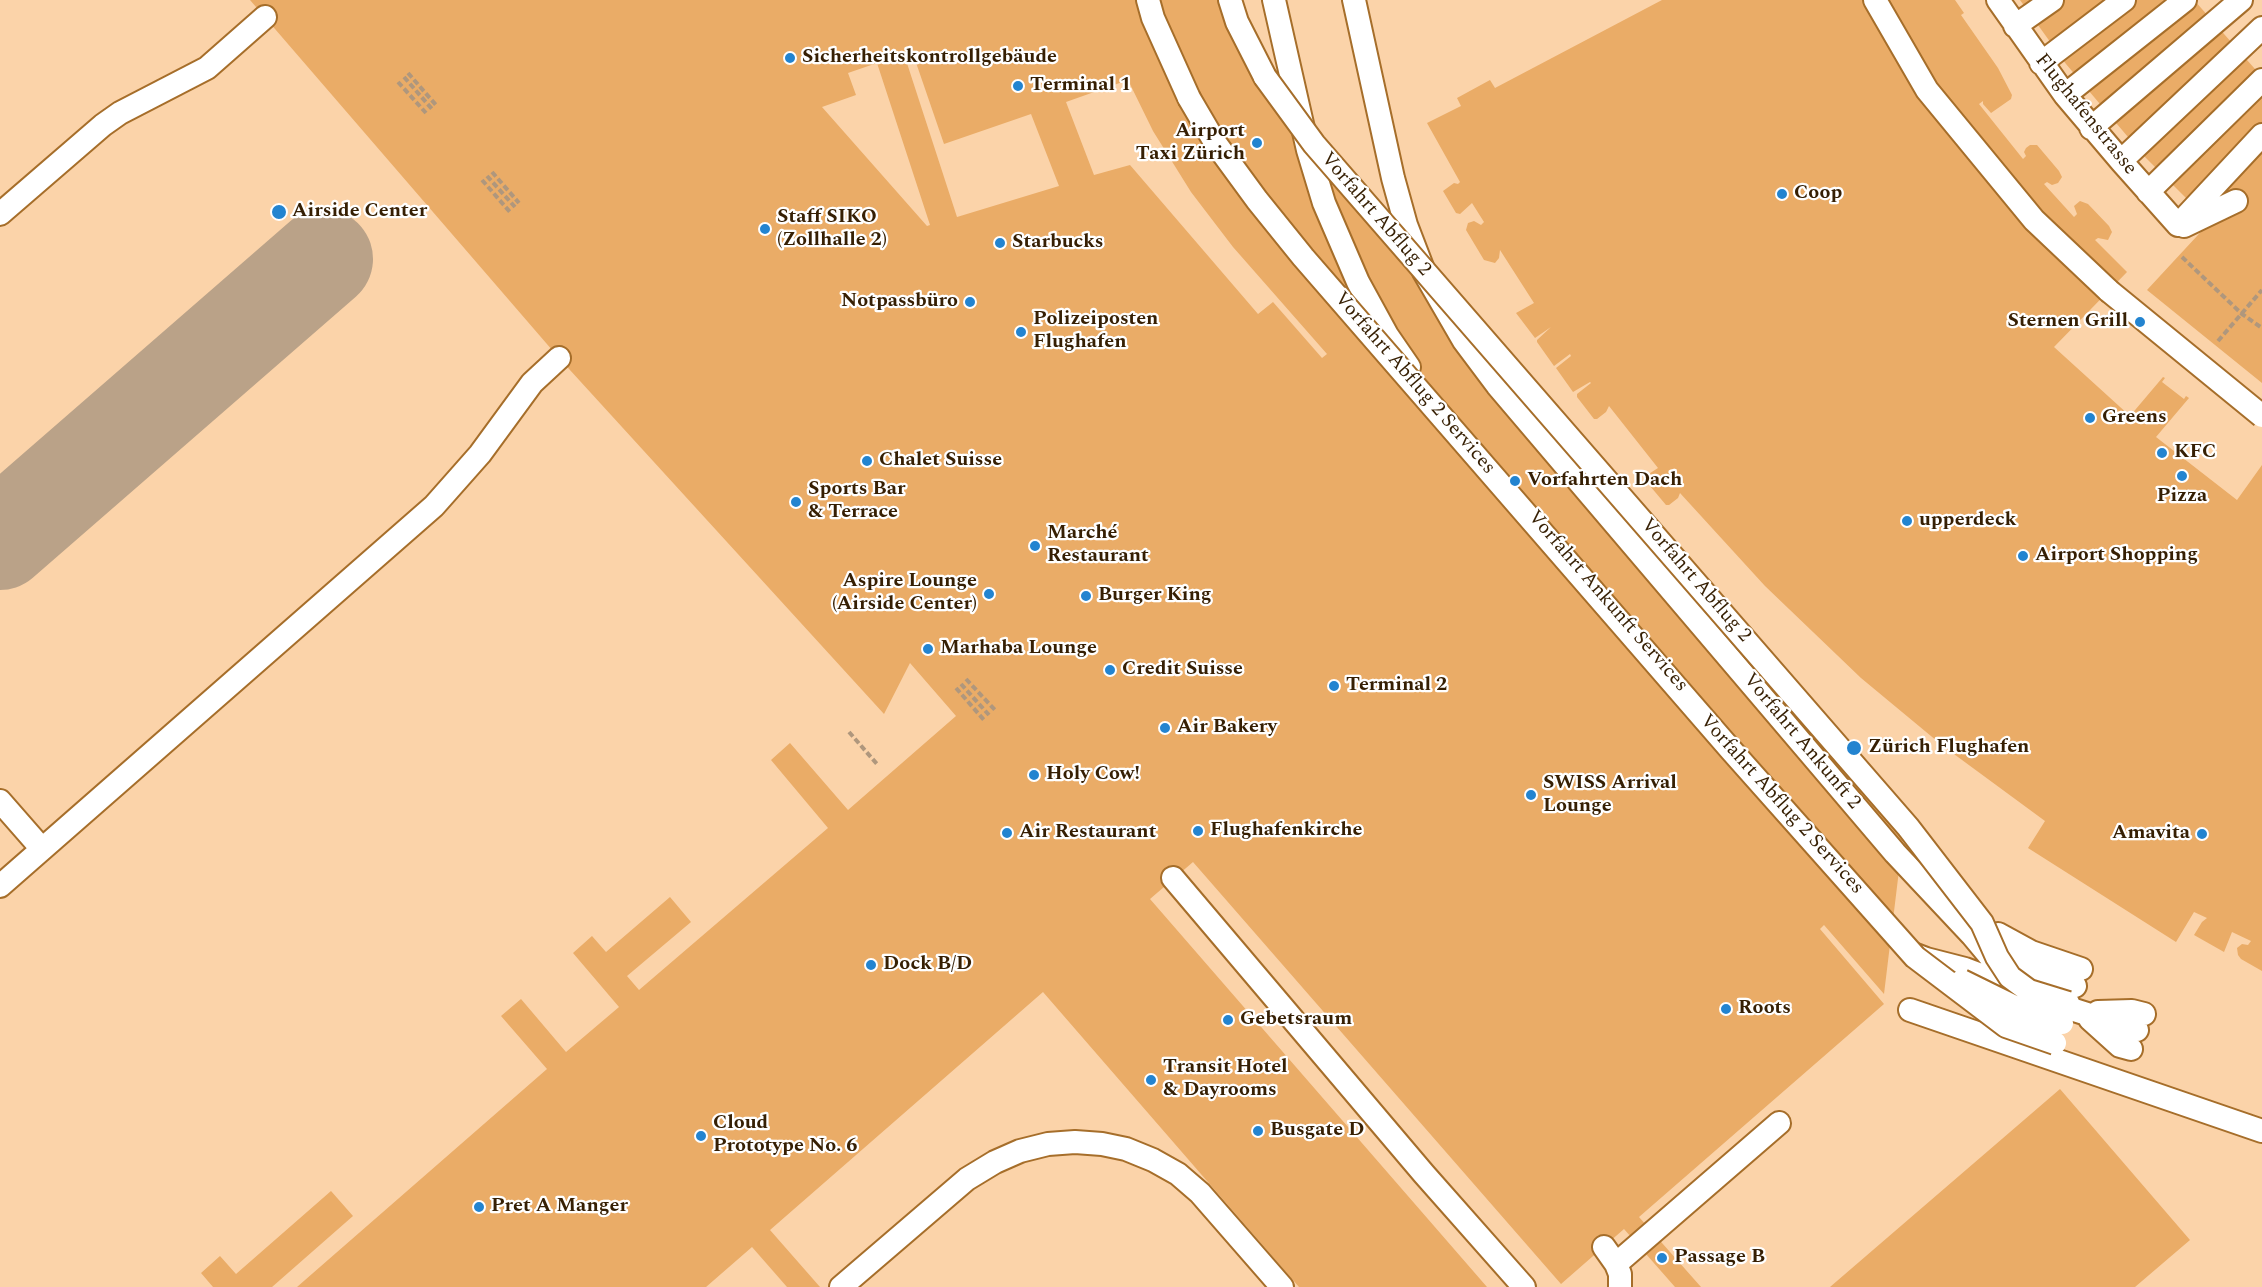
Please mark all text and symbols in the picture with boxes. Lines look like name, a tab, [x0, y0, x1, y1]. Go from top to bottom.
place label: Sicherheitskontrollgebäude	[802, 46, 1057, 70]
street label: Flughafenstrasse	[2029, 49, 2141, 181]
marker: Sicherheitskontrollgebäude	[783, 51, 797, 65]
place label: Terminal 1	[1030, 74, 1131, 98]
marker: Terminal 1	[1011, 79, 1025, 93]
place label: Airport Taxi Zürich	[1136, 120, 1245, 167]
marker: Airport Taxi Zürich	[1250, 136, 1264, 150]
street label: Vorfahrt Abflug 2	[1315, 148, 1435, 282]
place label: Coop	[1794, 182, 1842, 206]
marker: Coop	[1775, 187, 1789, 201]
place label: Airside Center	[292, 200, 427, 224]
marker: Airside Center	[270, 203, 288, 221]
place label: Staff SIKO (Zollhalle 2)	[777, 206, 887, 253]
marker: Staff SIKO (Zollhalle 2)	[758, 222, 772, 236]
place label: Starbucks	[1012, 231, 1104, 255]
marker: Starbucks	[993, 236, 1007, 250]
street label: Vorfahrt Abflug 2 Services	[1328, 288, 1500, 480]
place label: Notpassbüro	[841, 290, 958, 314]
marker: Notpassbüro	[963, 295, 977, 309]
place label: Polizeiposten Flughafen	[1033, 308, 1158, 355]
place label: Sternen Grill	[2008, 310, 2128, 334]
marker: Sternen Grill	[2133, 315, 2147, 329]
marker: Polizeiposten Flughafen	[1014, 325, 1028, 339]
place label: Greens	[2102, 406, 2167, 430]
marker: Greens	[2083, 411, 2097, 425]
place label: KFC	[2174, 441, 2216, 465]
marker: KFC	[2155, 446, 2169, 460]
place label: Chalet Suisse	[879, 449, 1002, 473]
marker: Chalet Suisse	[860, 454, 874, 468]
place label: Vorfahrten Dach	[1527, 469, 1682, 493]
marker: Pizza	[2175, 469, 2189, 483]
marker: Vorfahrten Dach	[1508, 474, 1522, 488]
place label: Sports Bar & Terrace	[808, 478, 906, 525]
place label: Pizza	[2157, 485, 2207, 509]
marker: Sports Bar & Terrace	[789, 495, 803, 509]
street label: Vorfahrt Ankunft Services	[1522, 506, 1692, 698]
place label: upperdeck	[1919, 509, 2016, 533]
street label: Vorfahrt Abflug 2	[1635, 514, 1755, 648]
marker: upperdeck	[1900, 514, 1914, 528]
place label: Marché Restaurant	[1047, 522, 1149, 569]
marker: Marché Restaurant	[1028, 539, 1042, 553]
place label: Airport Shopping	[2035, 544, 2198, 568]
marker: Airport Shopping	[2016, 549, 2030, 563]
place label: Aspire Lounge (Airside Center)	[832, 570, 977, 617]
place label: Burger King	[1098, 584, 1212, 608]
marker: Aspire Lounge (Airside Center)	[982, 587, 996, 601]
marker: Burger King	[1079, 589, 1093, 603]
place label: Marhaba Lounge	[940, 637, 1097, 661]
marker: Marhaba Lounge	[921, 642, 935, 656]
place label: Credit Suisse	[1122, 658, 1243, 682]
marker: Credit Suisse	[1103, 663, 1117, 677]
street label: Vorfahrt Ankunft 2	[1737, 669, 1865, 815]
place label: Terminal 2	[1346, 674, 1447, 698]
marker: Terminal 2	[1327, 679, 1341, 693]
street label: Vorfahrt Abflug 2 Services	[1694, 710, 1868, 900]
place label: Air Bakery	[1177, 716, 1277, 740]
marker: Air Bakery	[1158, 721, 1172, 735]
place label: Zürich Flughafen	[1868, 736, 2029, 760]
marker: Zürich Flughafen	[1845, 739, 1863, 757]
place label: Holy Cow!	[1046, 763, 1140, 787]
marker: Holy Cow!	[1027, 768, 1041, 782]
place label: SWISS Arrival Lounge	[1543, 772, 1677, 819]
marker: SWISS Arrival Lounge	[1524, 788, 1538, 802]
place label: Flughafenkirche	[1210, 819, 1362, 843]
place label: Air Restaurant	[1019, 821, 1156, 845]
place label: Amavita	[2112, 822, 2190, 846]
marker: Flughafenkirche	[1191, 824, 1205, 838]
marker: Air Restaurant	[1000, 826, 1014, 840]
marker: Amavita	[2195, 827, 2209, 841]
place label: Dock B/D	[883, 953, 972, 977]
marker: Dock B/D	[864, 958, 878, 972]
place label: Roots	[1738, 997, 1791, 1021]
marker: Roots	[1719, 1002, 1733, 1016]
place label: Gebetsraum	[1240, 1008, 1352, 1032]
marker: Gebetsraum	[1221, 1013, 1235, 1027]
place label: Transit Hotel & Dayrooms	[1163, 1056, 1288, 1103]
marker: Transit Hotel & Dayrooms	[1144, 1073, 1158, 1087]
place label: Cloud Prototype No. 6	[713, 1112, 858, 1159]
place label: Busgate D	[1270, 1119, 1364, 1143]
marker: Busgate D	[1251, 1124, 1265, 1138]
marker: Cloud Prototype No. 6	[694, 1129, 708, 1143]
place label: Pret A Manger	[491, 1195, 628, 1219]
marker: Pret A Manger	[472, 1200, 486, 1214]
place label: Passage B	[1674, 1246, 1765, 1270]
marker: Passage B	[1655, 1251, 1669, 1265]

